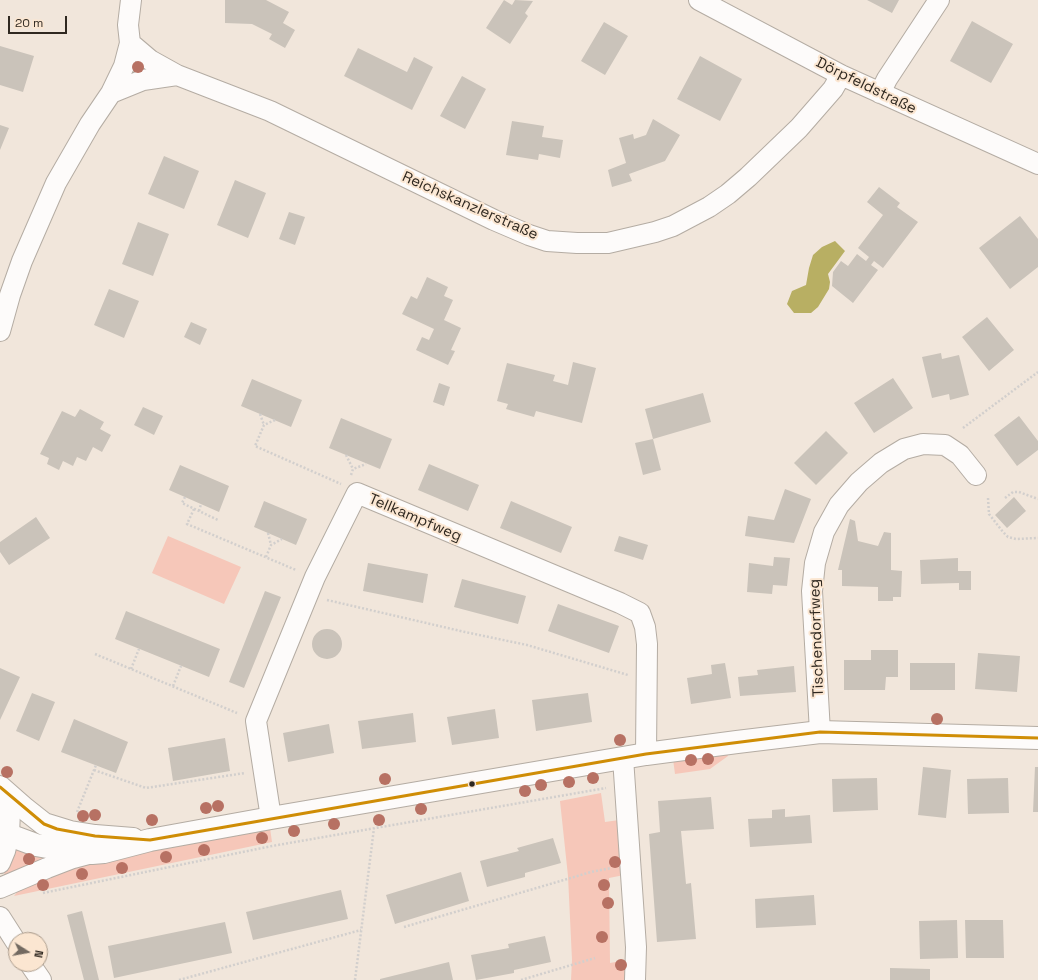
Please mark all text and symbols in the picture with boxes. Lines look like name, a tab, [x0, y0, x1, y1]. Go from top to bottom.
scale bar	[10, 8, 69, 34]
text: 20 m	[15, 15, 43, 31]
street label: Dörpfeldstraße	[813, 54, 919, 118]
street label: Reichskanzlerstraße	[399, 168, 541, 244]
street label: Tellkampfweg	[366, 490, 464, 546]
street label: Tischendorfweg	[806, 579, 828, 697]
unlabelled marker	[467, 779, 477, 789]
north arrow	[8, 932, 48, 972]
text: N	[31, 949, 46, 959]

